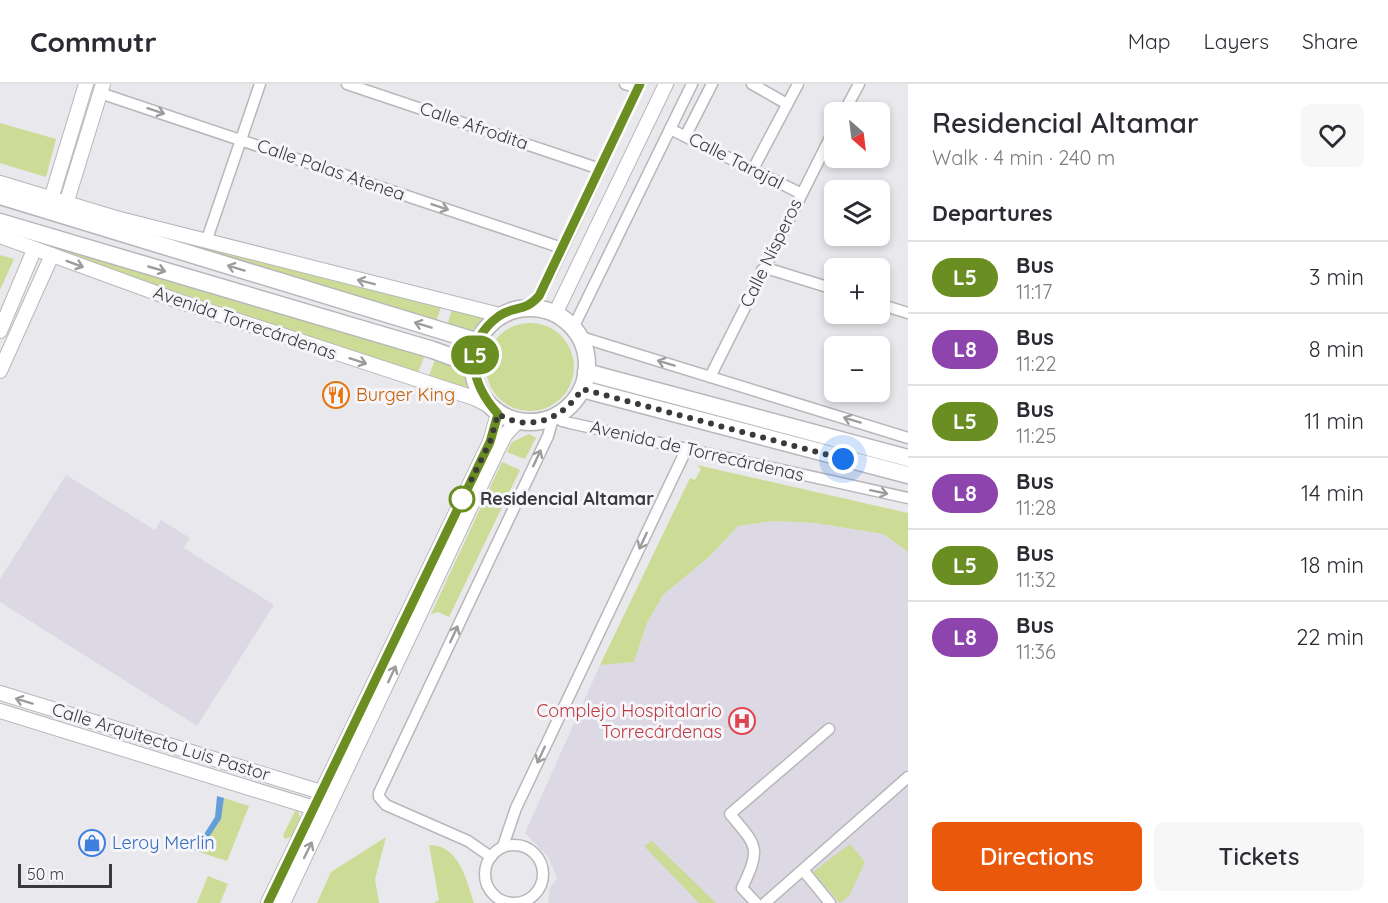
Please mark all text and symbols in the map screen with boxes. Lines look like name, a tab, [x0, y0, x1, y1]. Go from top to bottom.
text: Commutr	[30, 24, 157, 59]
text: Map	[1128, 28, 1171, 54]
text: Layers	[1204, 28, 1269, 54]
text: Share	[1302, 28, 1358, 54]
street label: Calle Afrodita	[417, 96, 531, 155]
north arrow	[824, 102, 890, 168]
map controls	[824, 102, 890, 402]
button: heart	[1301, 104, 1364, 167]
text: Residencial Altamar	[932, 105, 1199, 140]
one-way arrow	[146, 107, 165, 118]
street label: Calle Tarajal	[685, 127, 787, 194]
street label: Calle Palas Atenea	[254, 133, 408, 206]
text: Walk · 4 min · 240 m	[932, 145, 1115, 170]
button: layers	[824, 180, 890, 246]
street label: Calle Nísperos	[734, 195, 807, 311]
text: Departures	[932, 199, 1053, 227]
one-way arrow	[430, 202, 449, 213]
text: Bus	[1016, 251, 1054, 279]
button: +	[824, 258, 890, 324]
one-way arrow	[65, 259, 83, 270]
one-way arrow	[227, 262, 246, 273]
text: 3 min	[1309, 263, 1364, 291]
one-way arrow	[147, 264, 166, 275]
text: L5	[953, 264, 977, 290]
one-way arrow	[356, 276, 375, 287]
text: 11:17	[1016, 279, 1052, 304]
street label: Avenida Torrecárdenas	[150, 280, 340, 365]
one-way arrow	[414, 319, 433, 330]
text: Bus	[1016, 323, 1054, 351]
text: 8 min	[1309, 335, 1364, 363]
line badge: L5	[448, 336, 502, 374]
button: −	[824, 336, 890, 402]
text: L8	[953, 336, 977, 362]
text: L5	[463, 342, 487, 368]
text: 11:22	[1016, 351, 1057, 376]
one-way arrow	[348, 356, 367, 367]
one-way arrow	[657, 357, 676, 368]
restaurant icon: Burger King	[321, 380, 351, 410]
place label: Burger King	[356, 383, 455, 406]
text: Bus	[1016, 395, 1054, 423]
text: 11 min	[1304, 407, 1364, 435]
text: L5	[953, 408, 977, 434]
one-way arrow	[843, 414, 862, 425]
street label: Avenida de Torrecárdenas	[588, 415, 806, 486]
text: 11:25	[1016, 423, 1057, 448]
your location	[828, 444, 858, 474]
one-way arrow	[532, 450, 544, 468]
text: Bus	[1016, 467, 1054, 495]
text: 14 min	[1301, 479, 1364, 507]
text: L8	[953, 480, 977, 506]
marker: Residencial Altamar	[449, 486, 475, 512]
place label: Residencial Altamar	[480, 487, 654, 510]
one-way arrow	[869, 487, 888, 498]
text: 11:28	[1016, 495, 1056, 520]
one-way arrow	[637, 531, 649, 549]
text: Bus	[1016, 539, 1054, 567]
text: 18 min	[1300, 551, 1364, 579]
text: L5	[953, 552, 977, 578]
text: 11:32	[1016, 567, 1056, 592]
text: Bus	[1016, 611, 1054, 639]
text: 22 min	[1296, 623, 1364, 651]
text: L8	[953, 624, 977, 650]
one-way arrow	[448, 626, 460, 644]
text: 11:36	[1016, 639, 1056, 664]
one-way arrow	[386, 666, 398, 684]
one-way arrow	[15, 694, 34, 705]
street label: Calle Arquitecto Luis Pastor	[49, 697, 273, 786]
place label: Complejo Hospitalario Torrecárdenas	[537, 699, 722, 743]
hospital icon: Complejo Hospitalario Torrecárdenas	[727, 706, 757, 736]
one-way arrow	[535, 745, 547, 763]
button: Directions	[932, 822, 1142, 891]
button: Tickets	[1154, 822, 1364, 891]
shop icon: Leroy Merlin	[77, 828, 107, 858]
place label: Leroy Merlin	[112, 831, 215, 854]
one-way arrow	[303, 842, 315, 860]
scale bar	[18, 861, 112, 888]
text: 50 m	[27, 864, 64, 884]

